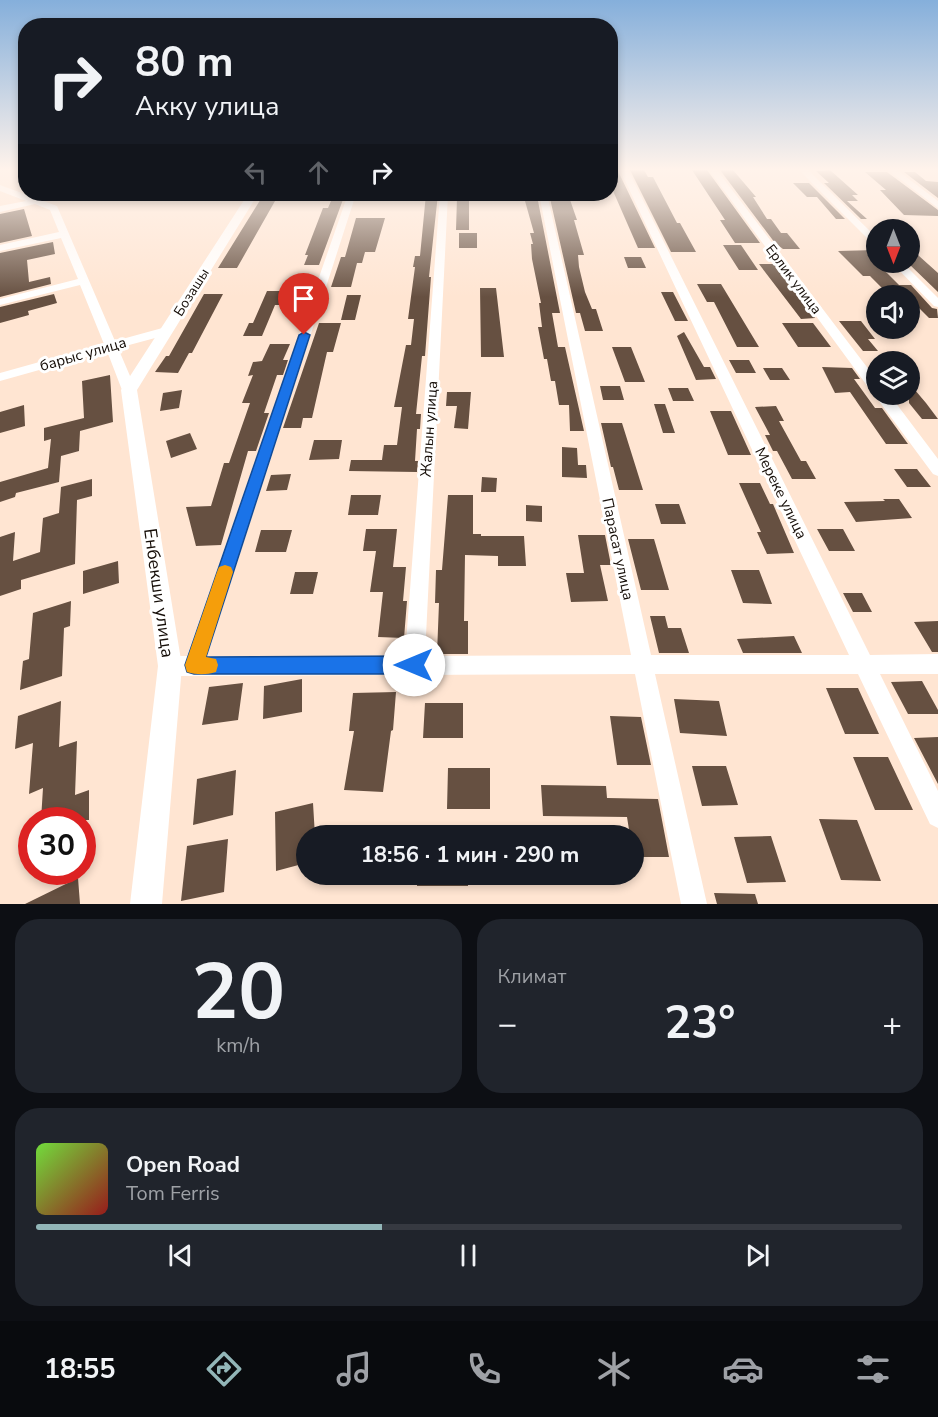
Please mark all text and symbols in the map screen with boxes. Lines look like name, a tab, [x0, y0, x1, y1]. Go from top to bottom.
text: 80 m	[135, 34, 234, 91]
icon: right	[36, 42, 114, 120]
text: Акку улица	[135, 88, 279, 125]
icon: left	[239, 156, 272, 189]
icon: ahead	[302, 156, 335, 189]
icon: right	[365, 156, 398, 189]
north arrow	[866, 219, 920, 273]
map controls	[866, 219, 920, 405]
street label: Ерлик улица	[761, 241, 826, 318]
street label: Бозашы	[169, 265, 214, 320]
pin	[278, 273, 329, 335]
icon: arrive	[287, 282, 320, 315]
button: sound	[866, 285, 920, 339]
street label: барыс улица	[37, 332, 129, 376]
button: layers	[866, 351, 920, 405]
street label: Жалын улица	[416, 380, 442, 478]
street label: Мереке улица	[750, 444, 812, 542]
street label: Парасат улица	[597, 496, 639, 602]
street label: Енбекши улица	[138, 527, 180, 659]
position arrow	[382, 633, 446, 697]
speed limit sign: 30	[18, 807, 96, 885]
text: 18:56 · 1 мин · 290 m	[361, 840, 579, 870]
text: 20	[191, 939, 285, 1046]
text: Климат	[498, 963, 566, 990]
text: 23°	[664, 993, 735, 1054]
text: −	[498, 1002, 517, 1047]
text: +	[882, 1002, 902, 1047]
text: km/h	[216, 1032, 260, 1059]
text: Open Road	[126, 1150, 240, 1180]
text: Tom Ferris	[126, 1180, 220, 1207]
icon: previous	[164, 1239, 197, 1272]
icon: pause	[452, 1239, 485, 1272]
icon: next	[741, 1239, 774, 1272]
icon: directions	[203, 1348, 245, 1390]
icon: music	[333, 1348, 375, 1390]
icon: phone	[463, 1348, 505, 1390]
icon: climate	[593, 1348, 635, 1390]
icon: car	[722, 1348, 764, 1390]
icon: filters	[852, 1348, 894, 1390]
text: 18:55	[44, 1351, 115, 1388]

